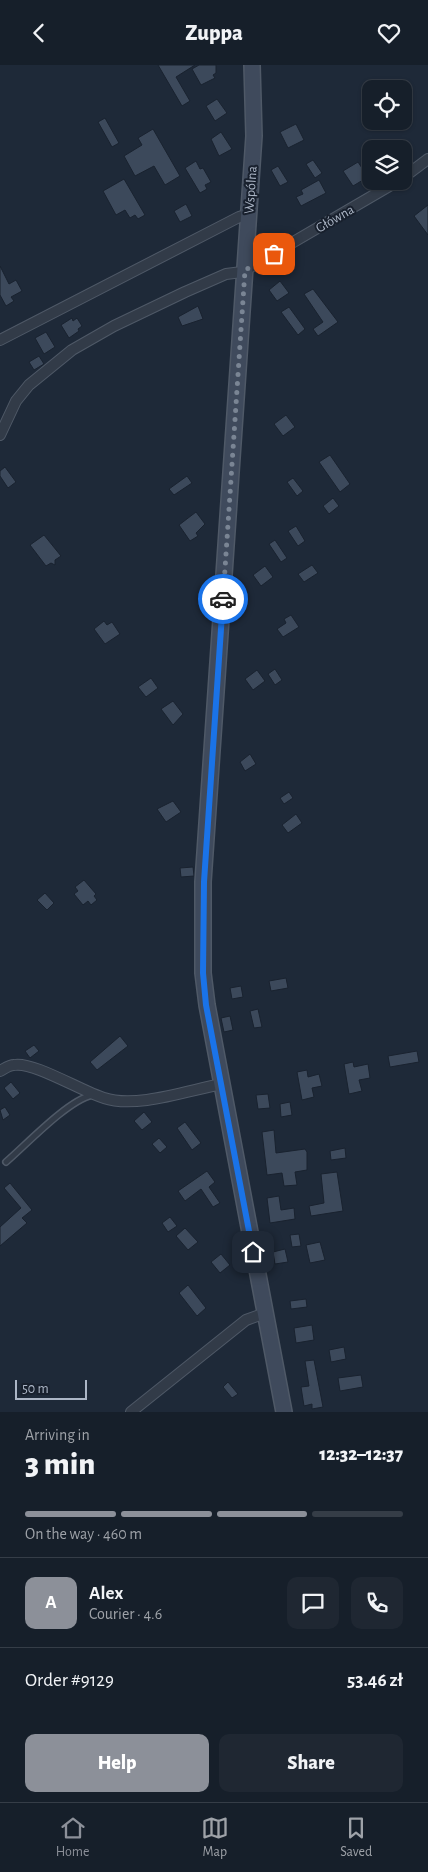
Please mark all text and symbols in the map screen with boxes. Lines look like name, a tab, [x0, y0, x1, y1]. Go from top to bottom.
icon: back	[25, 19, 53, 47]
icon: heart	[375, 19, 403, 47]
text: Zuppa	[185, 22, 243, 44]
map controls	[362, 80, 412, 190]
button: locate	[362, 80, 412, 130]
button: layers	[362, 140, 412, 190]
street label: Wspólna	[242, 165, 260, 215]
street label: Główna	[313, 202, 357, 236]
pin	[253, 233, 295, 275]
icon: bag	[260, 240, 288, 268]
courier	[198, 574, 248, 624]
icon: car	[209, 585, 237, 613]
pin	[232, 1231, 274, 1273]
icon: home	[239, 1238, 267, 1266]
scale bar	[15, 1377, 88, 1400]
text: 50 m	[22, 1382, 49, 1396]
text: Arriving in	[25, 1427, 90, 1443]
text: 12:32–12:37	[319, 1445, 403, 1464]
text: 3 min	[25, 1448, 95, 1480]
text: On the way · 460 m	[25, 1526, 142, 1542]
button: chat	[287, 1577, 339, 1629]
button: phone	[351, 1577, 403, 1629]
text: Alex	[89, 1584, 123, 1603]
text: A	[45, 1593, 57, 1612]
text: Courier · 4.6	[89, 1606, 162, 1622]
text: Order #9129	[25, 1671, 114, 1690]
text: 53.46 zł	[347, 1671, 403, 1690]
button: Help	[25, 1734, 209, 1792]
button: Share	[219, 1734, 403, 1792]
tab: Home	[56, 1814, 89, 1861]
tab: Map	[201, 1814, 229, 1861]
tab: Saved	[340, 1814, 372, 1861]

